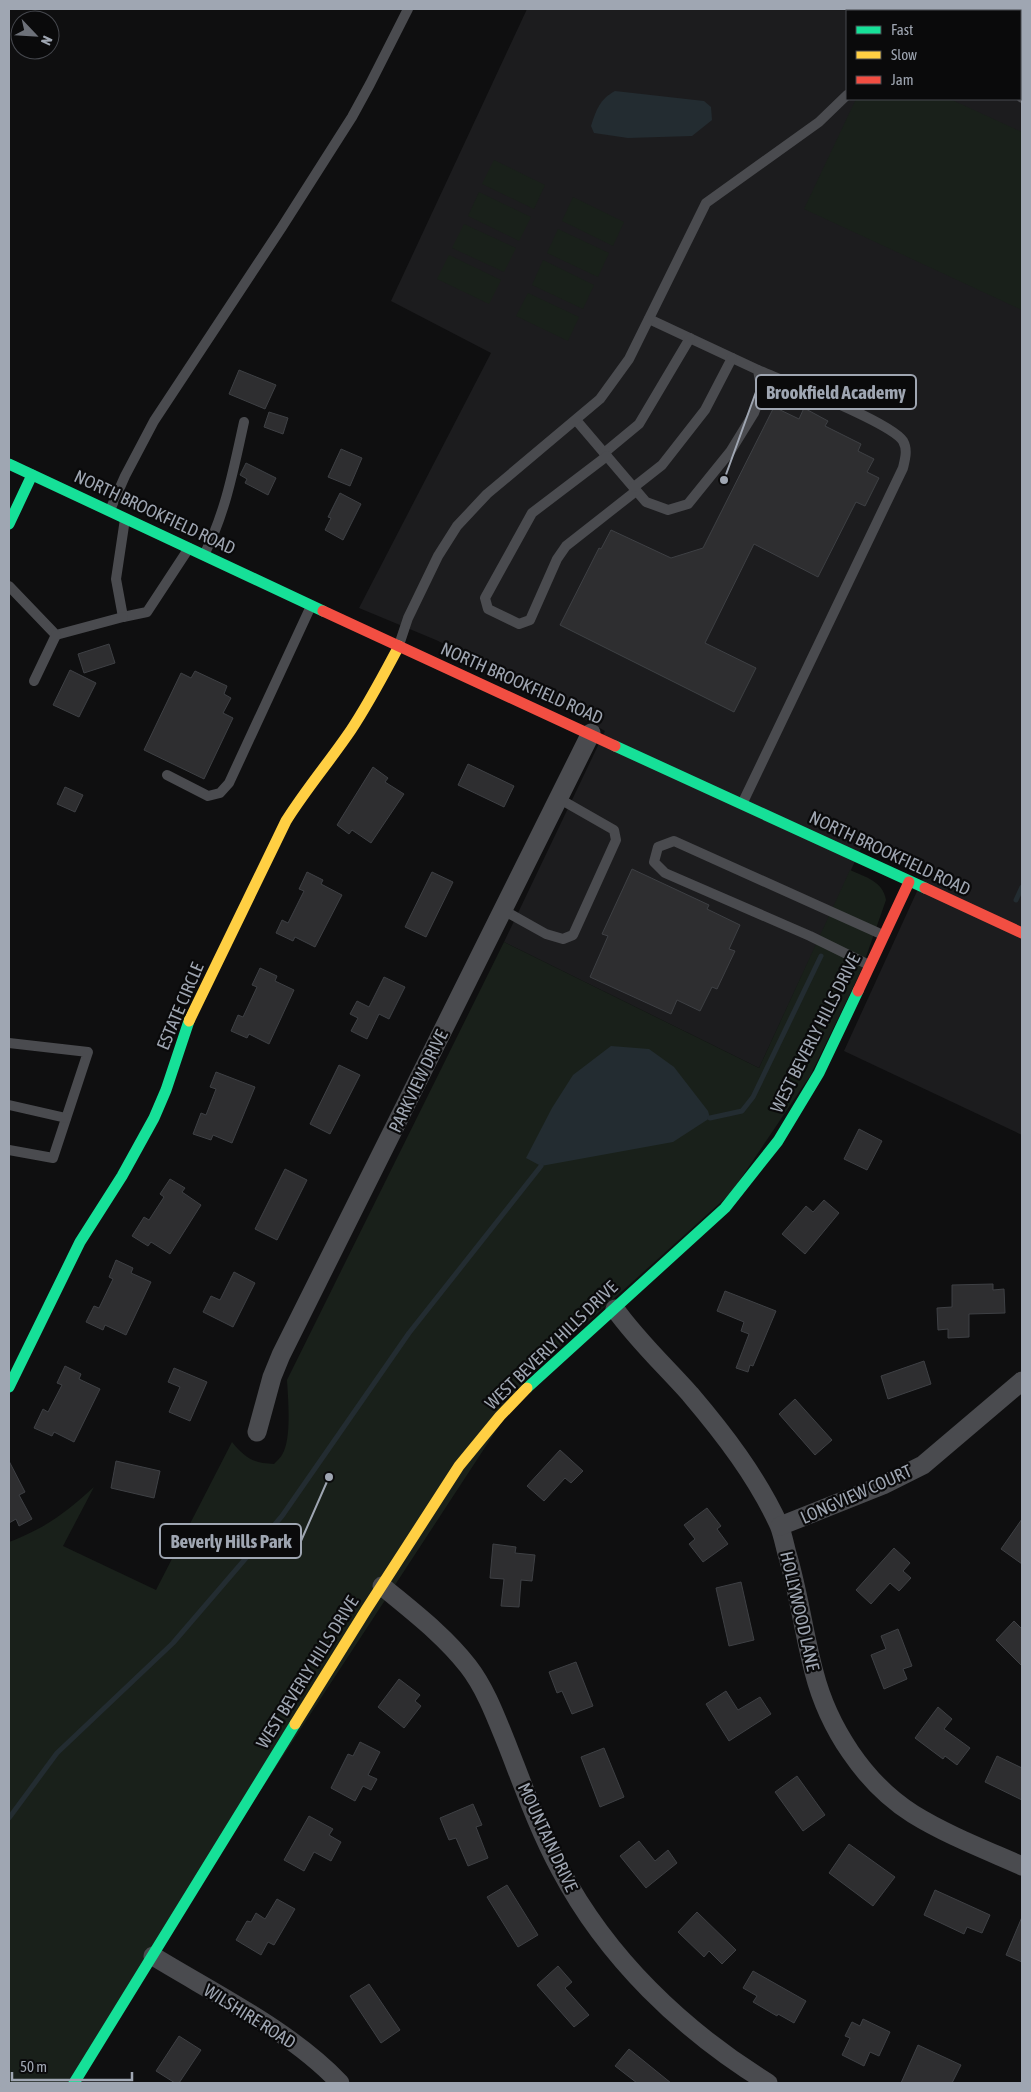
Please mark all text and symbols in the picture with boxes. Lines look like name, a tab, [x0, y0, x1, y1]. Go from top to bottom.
north arrow	[10, 10, 60, 60]
legend	[846, 10, 1021, 100]
text: Fast	[891, 21, 913, 38]
text: N	[38, 33, 56, 48]
text: Slow	[891, 46, 917, 63]
text: Jam	[891, 71, 914, 88]
callout: Brookfield Academy	[756, 375, 916, 409]
text: Brookfield Academy	[766, 381, 906, 403]
street label: NORTH BROOKFIELD ROAD	[71, 465, 239, 559]
street label: NORTH BROOKFIELD ROAD	[438, 638, 606, 728]
street label: NORTH BROOKFIELD ROAD	[806, 806, 974, 900]
street label: WEST BEVERLY HILLS DRIVE	[766, 950, 864, 1116]
street label: ESTATE CIRCLE	[152, 959, 208, 1053]
street label: PARKVIEW DRIVE	[384, 1026, 452, 1136]
street label: WEST BEVERLY HILLS DRIVE	[481, 1276, 622, 1414]
street label: LONGVIEW COURT	[797, 1460, 915, 1528]
callout: Beverly Hills Park	[160, 1524, 301, 1558]
text: Beverly Hills Park	[170, 1530, 292, 1552]
street label: HOLLYWOOD LANE	[776, 1549, 824, 1673]
street label: WEST BEVERLY HILLS DRIVE	[252, 1592, 363, 1752]
street label: MOUNTAIN DRIVE	[514, 1779, 583, 1895]
street label: WILSHIRE ROAD	[200, 1979, 300, 2053]
scale bar	[12, 2050, 132, 2082]
text: 50 m	[20, 2058, 47, 2075]

